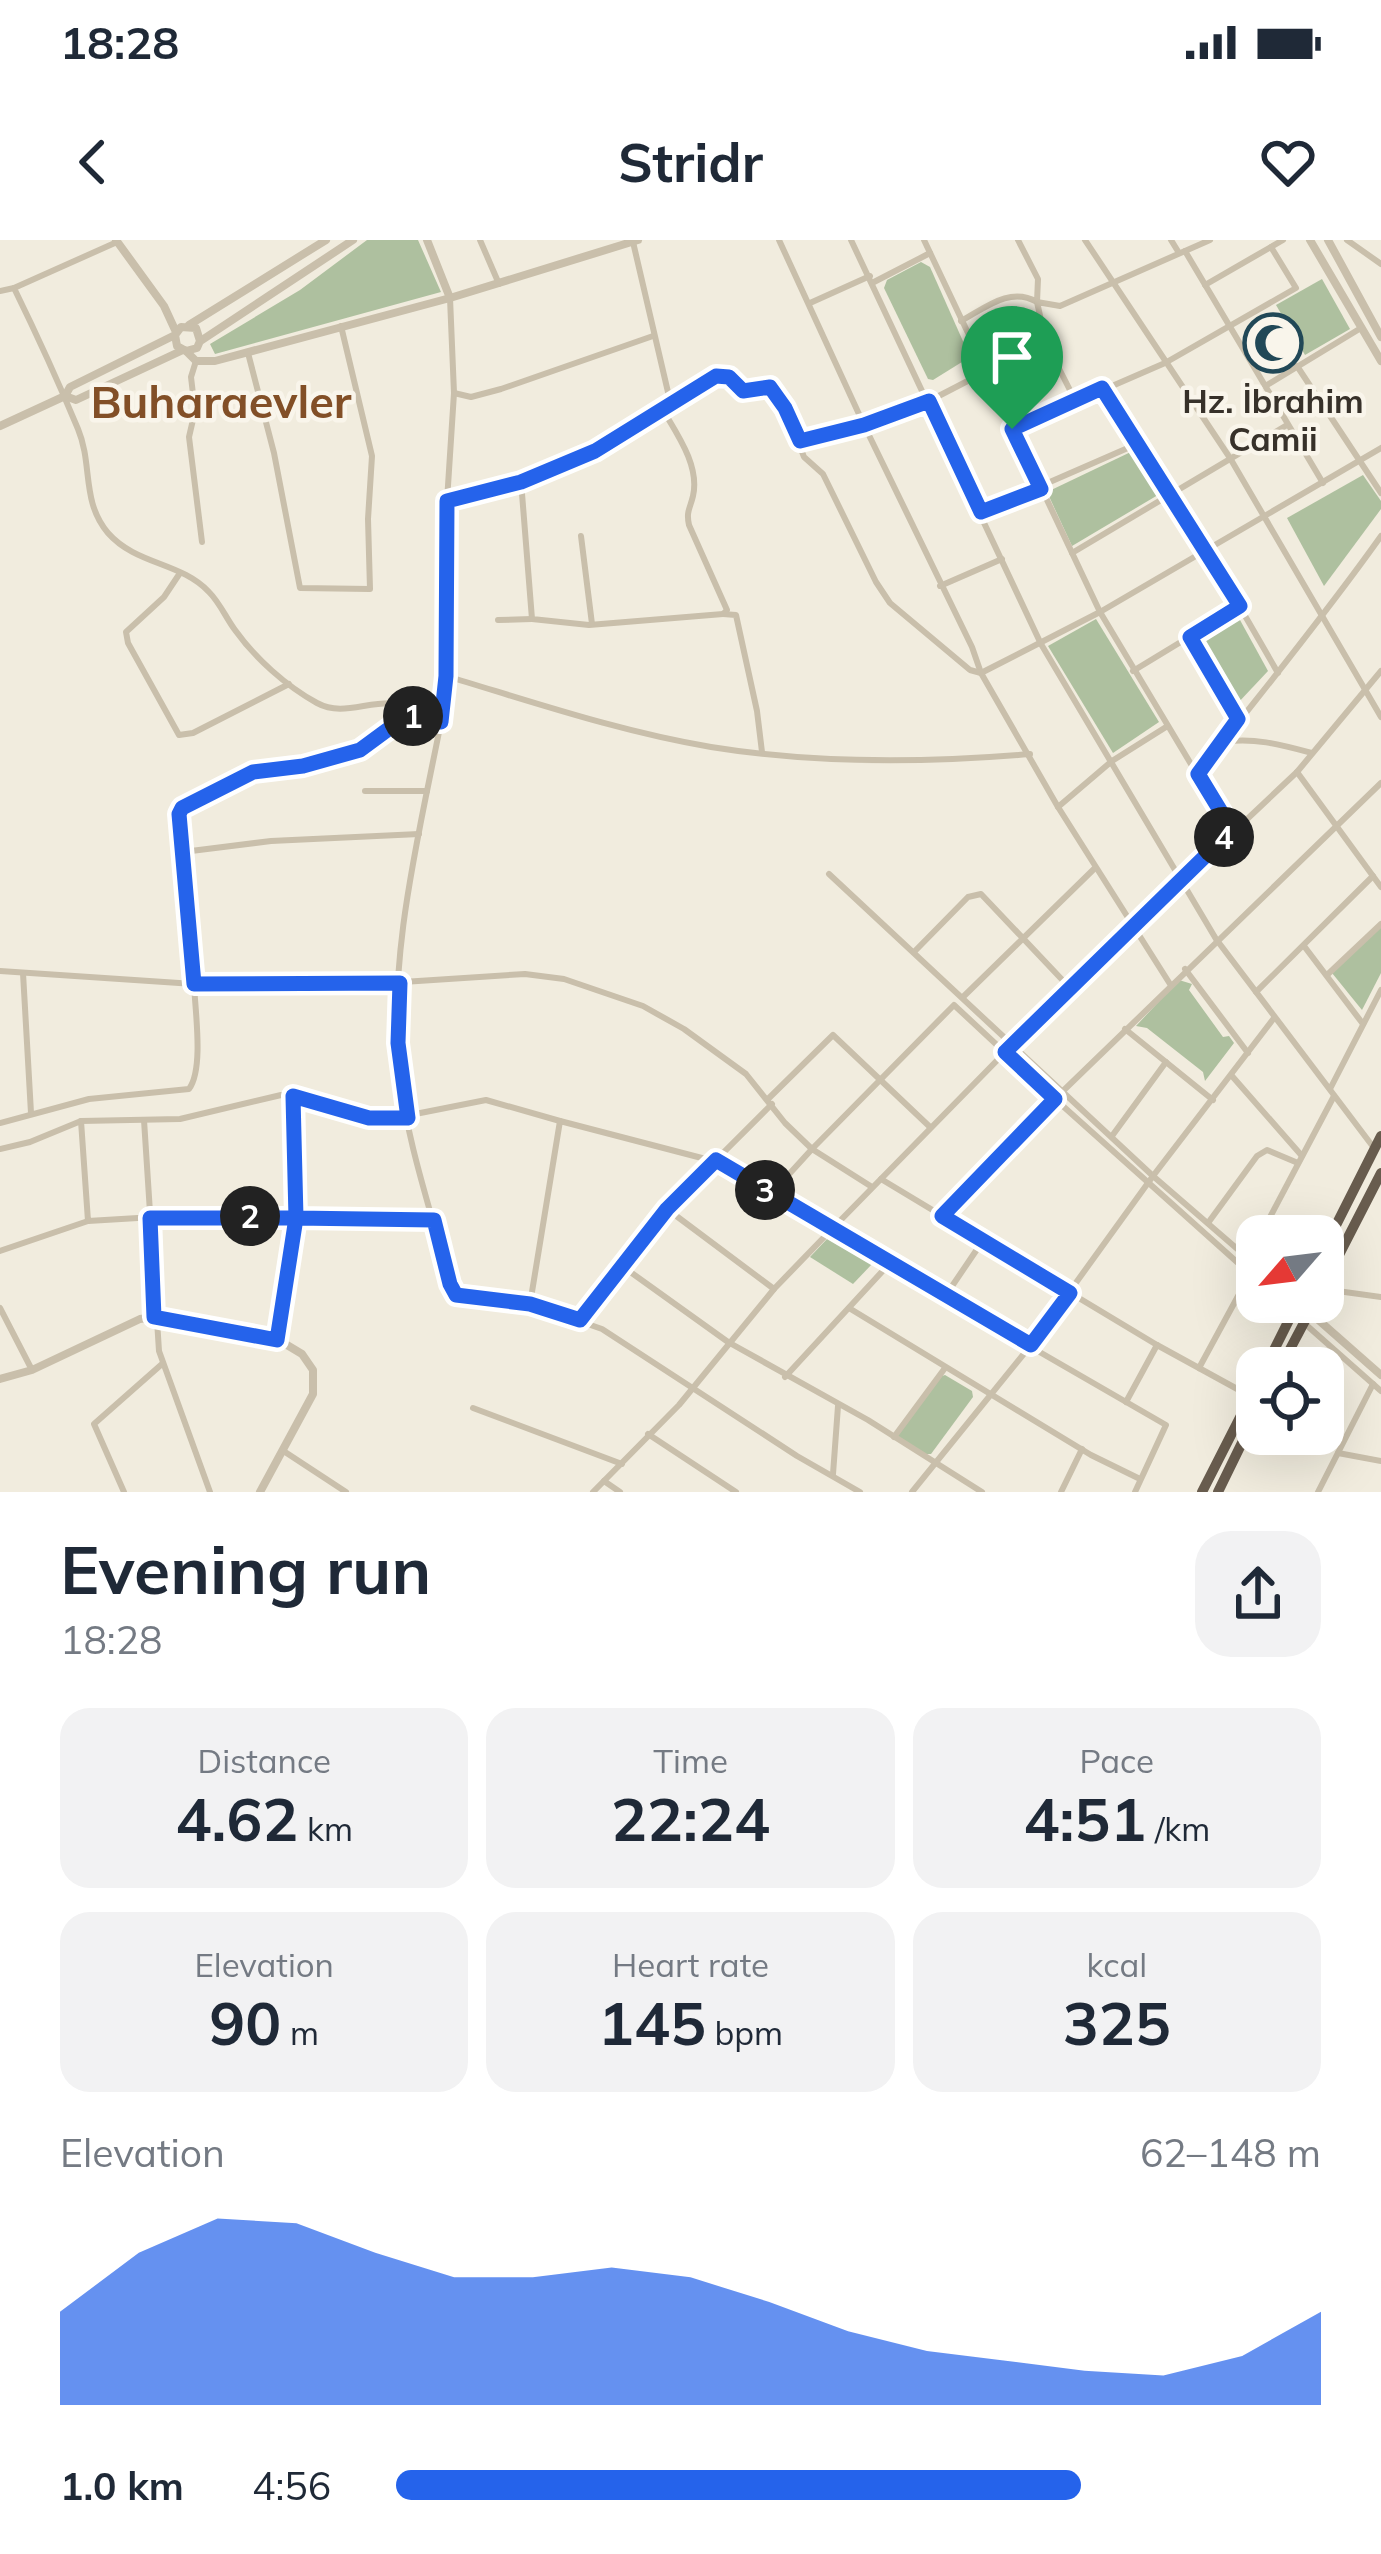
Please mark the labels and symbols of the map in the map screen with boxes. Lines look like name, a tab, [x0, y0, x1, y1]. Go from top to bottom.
pin	[961, 306, 1063, 429]
mosque icon: Hz. İbrahim Camii	[1242, 312, 1304, 374]
district label: Buharaevler	[90, 373, 352, 429]
place label: Hz. İbrahim Camii	[1182, 380, 1364, 459]
pin: 1	[383, 686, 443, 746]
pin: 4	[1194, 807, 1254, 867]
pin: 3	[735, 1160, 795, 1220]
pin: 2	[220, 1186, 280, 1246]
north arrow	[1236, 1215, 1344, 1323]

